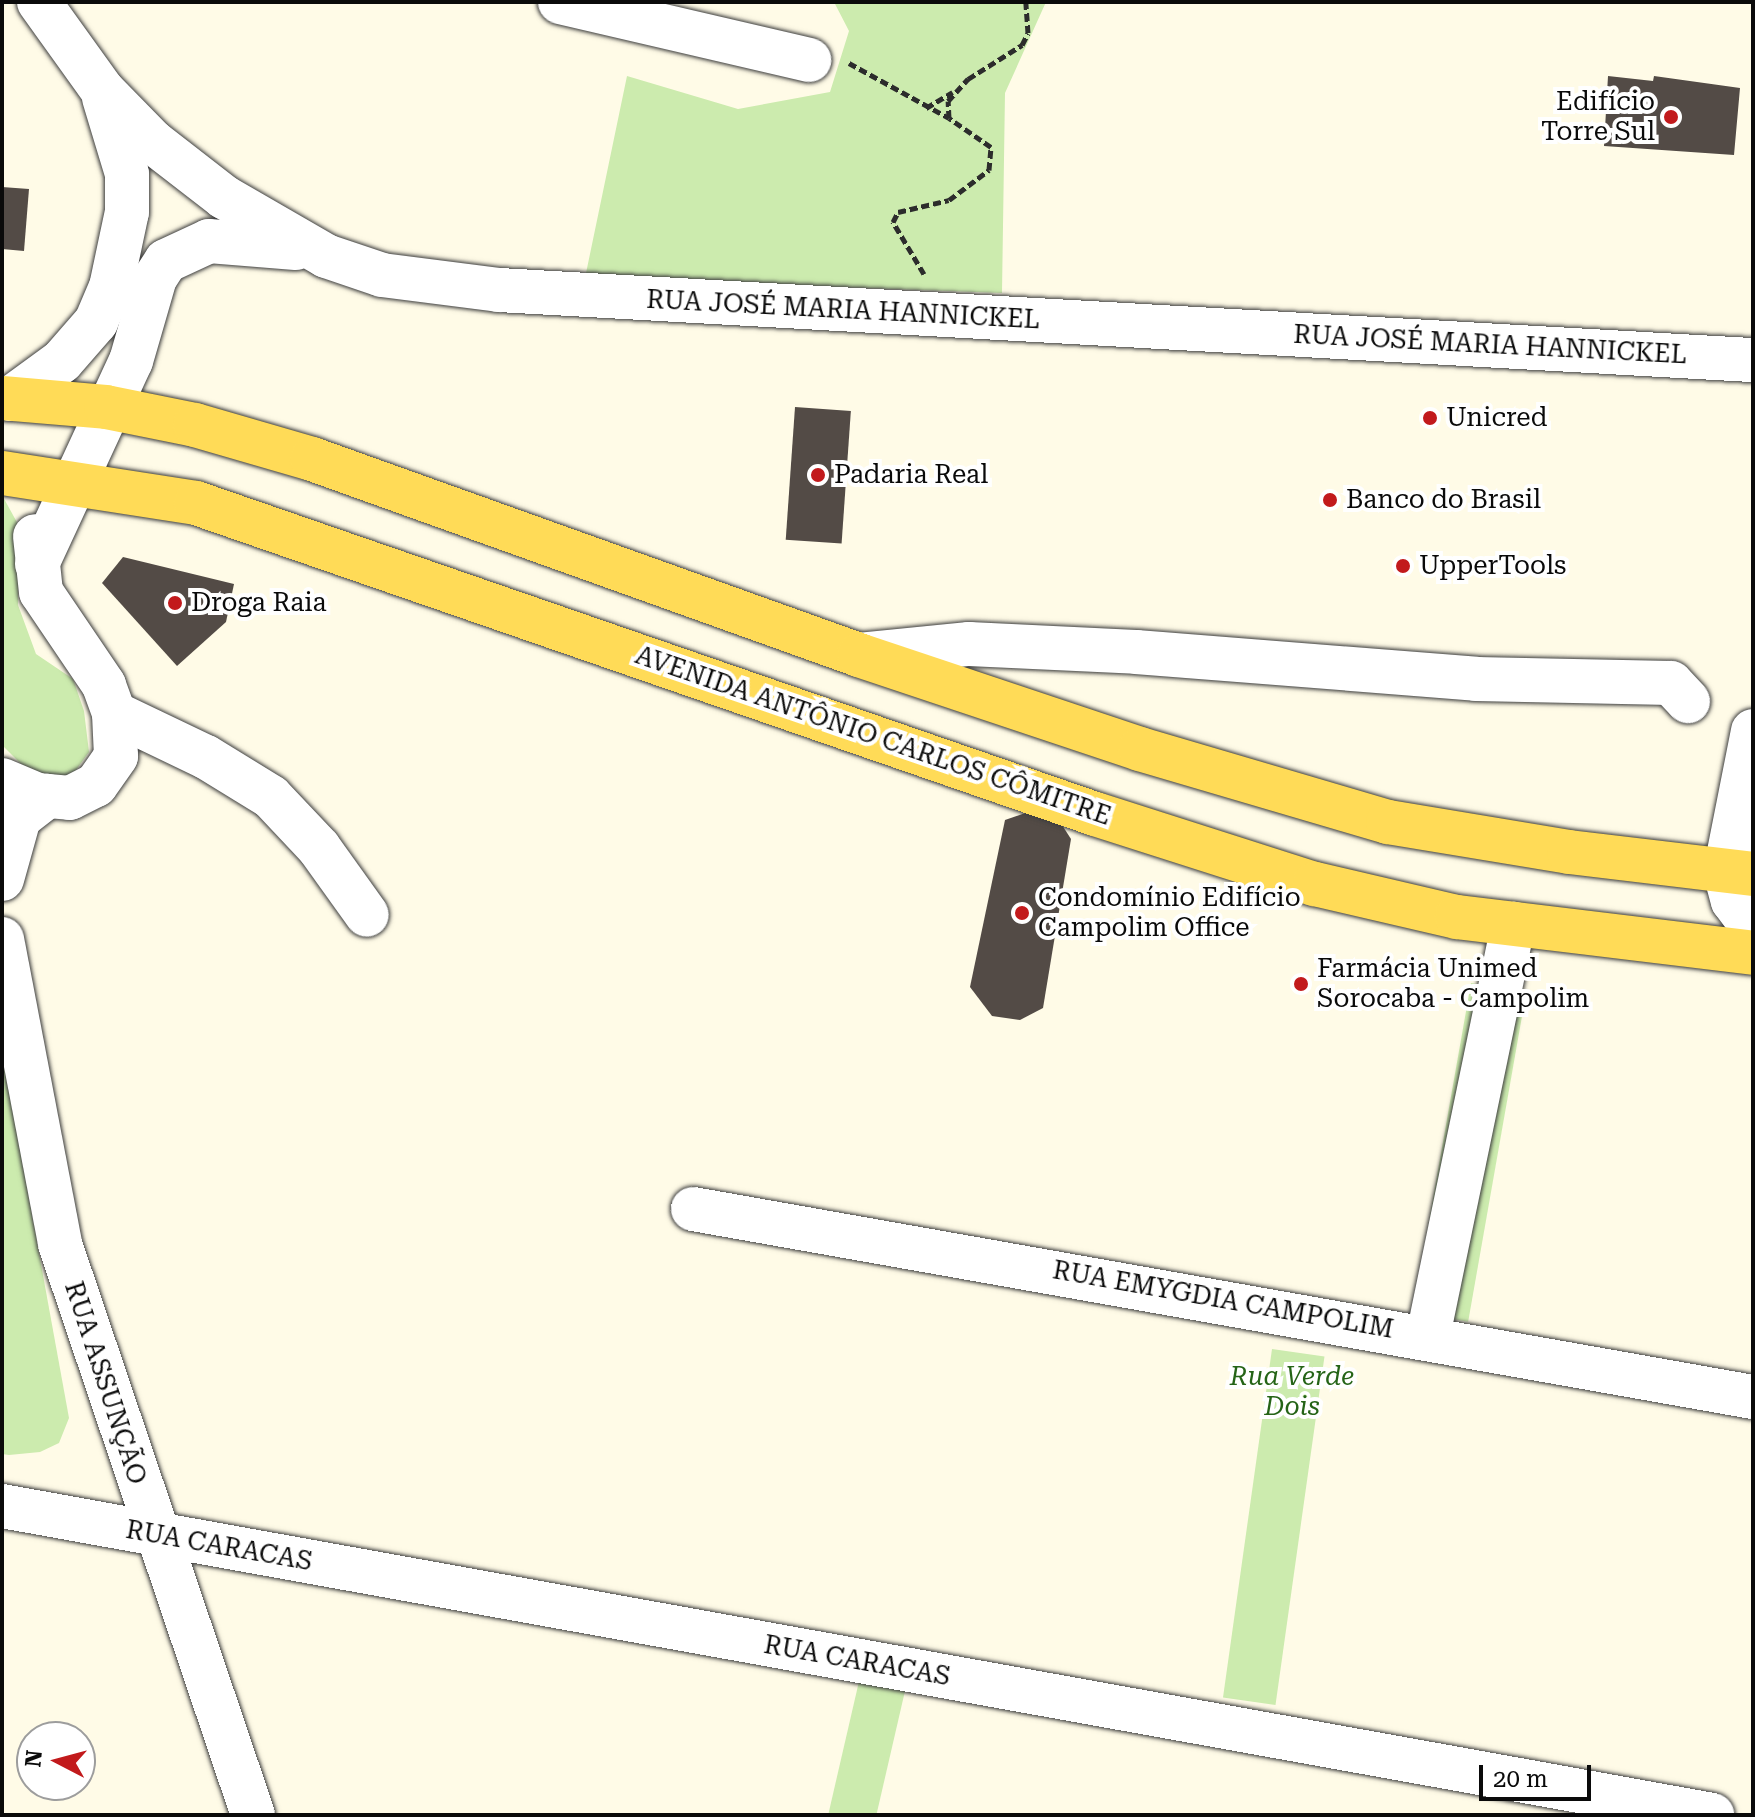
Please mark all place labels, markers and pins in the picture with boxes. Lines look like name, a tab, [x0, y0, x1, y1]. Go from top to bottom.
place label: Edifício Torre Sul	[1541, 86, 1655, 148]
marker: Edifício Torre Sul	[1662, 108, 1680, 126]
place label: Unicred	[1446, 402, 1547, 434]
marker: Unicred	[1421, 409, 1439, 427]
place label: Padaria Real	[834, 459, 988, 491]
marker: Padaria Real	[809, 466, 827, 484]
place label: Banco do Brasil	[1346, 484, 1541, 516]
marker: Banco do Brasil	[1321, 491, 1339, 509]
place label: UpperTools	[1419, 550, 1566, 582]
marker: UpperTools	[1394, 557, 1412, 575]
place label: Droga Raia	[191, 587, 327, 619]
marker: Droga Raia	[166, 594, 184, 612]
place label: Condomínio Edifício Campolim Office	[1038, 882, 1301, 944]
marker: Condomínio Edifício Campolim Office	[1013, 904, 1031, 922]
place label: Farmácia Unimed Sorocaba - Campolim	[1317, 953, 1589, 1014]
marker: Farmácia Unimed Sorocaba - Campolim	[1292, 975, 1310, 993]

